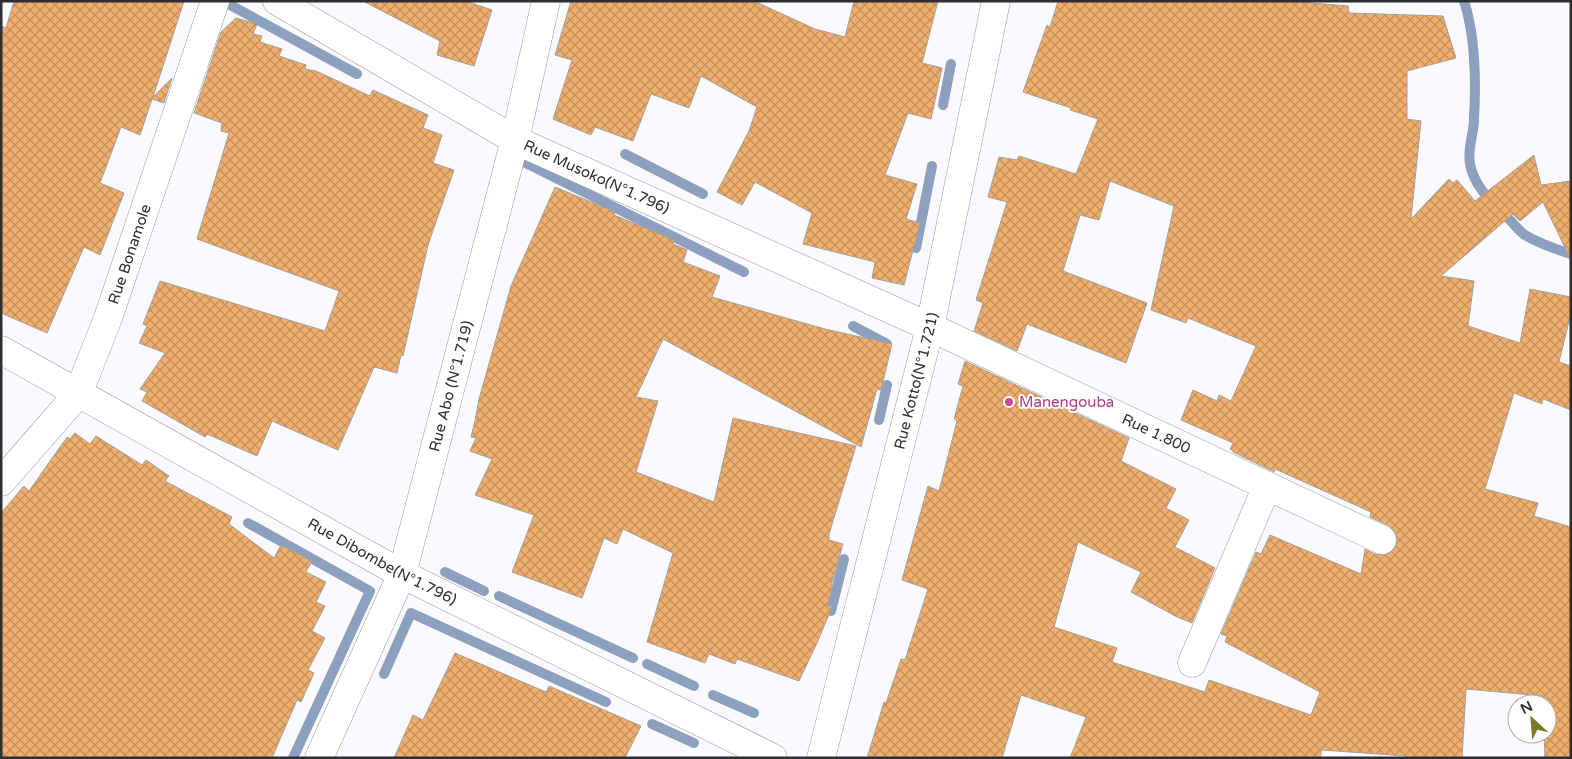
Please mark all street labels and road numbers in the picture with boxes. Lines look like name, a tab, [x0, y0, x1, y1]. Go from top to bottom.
street label: Rue Musoko(N°1.796)	[521, 136, 672, 217]
street label: Rue Bonamole	[104, 202, 155, 307]
street label: Rue Kotto(N°1.721)	[890, 311, 942, 451]
street label: Rue Abo (N°1.719)	[425, 319, 477, 454]
street label: Rue 1.800	[1119, 410, 1194, 458]
street label: Rue Dibombe(N°1.796)	[305, 514, 460, 609]

